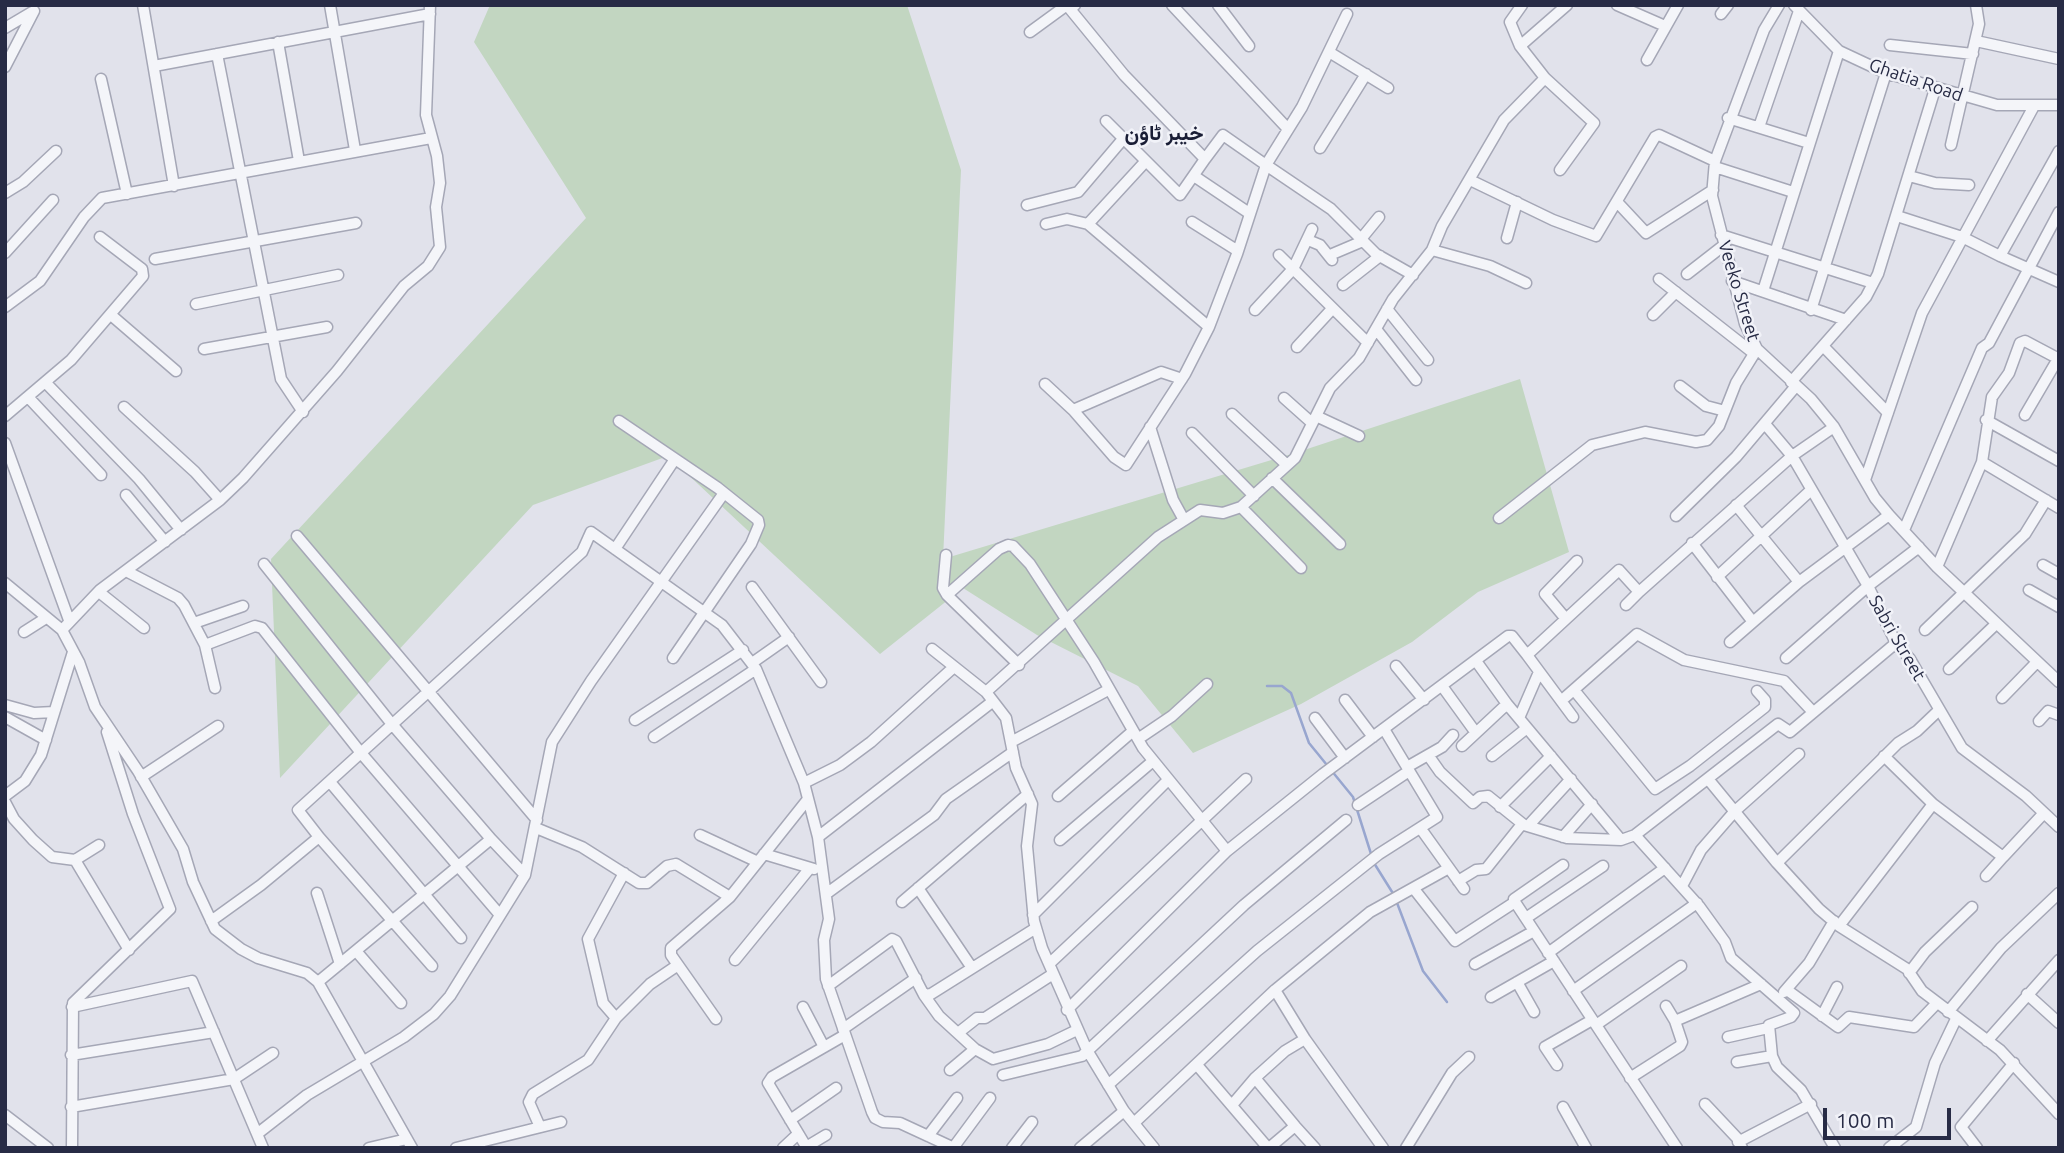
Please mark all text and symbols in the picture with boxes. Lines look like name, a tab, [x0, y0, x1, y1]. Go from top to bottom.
street label: Ghatia Road	[1866, 54, 1966, 106]
district label: خیبر ٹاؤن	[1125, 120, 1203, 146]
street label: Veeko Street	[1713, 238, 1765, 344]
street label: Sabri Street	[1864, 592, 1930, 684]
scale bar	[1826, 1094, 1954, 1138]
text: 100 m	[1836, 1108, 1894, 1132]

